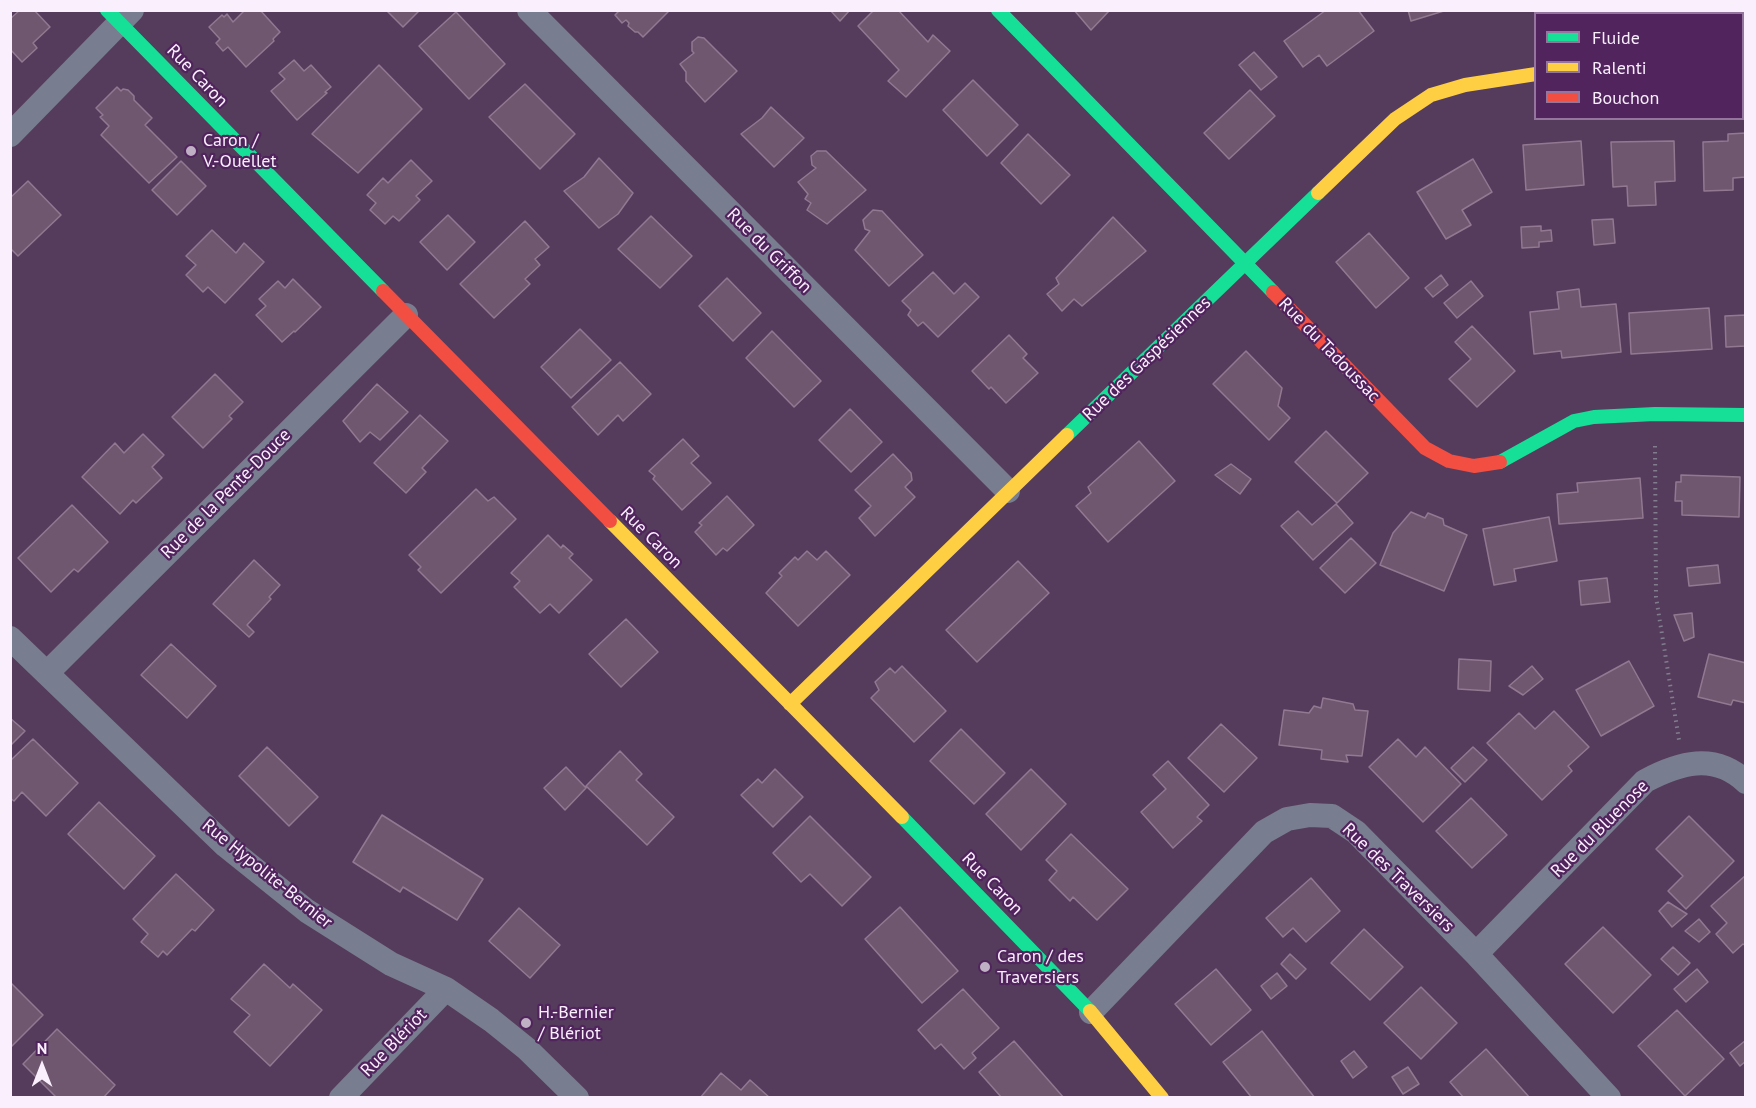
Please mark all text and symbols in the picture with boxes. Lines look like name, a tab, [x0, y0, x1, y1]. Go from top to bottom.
legend	[1534, 12, 1744, 120]
text: Fluide	[1592, 26, 1640, 49]
street label: Rue Caron	[162, 40, 232, 112]
text: Ralenti	[1592, 56, 1647, 79]
text: Bouchon	[1592, 86, 1659, 109]
place label: Caron / V.-Ouellet	[203, 130, 277, 172]
marker: Caron / V.-Ouellet	[184, 144, 198, 158]
street label: Rue du Griffon	[722, 204, 816, 298]
street label: Rue des Gaspésiennes	[1078, 292, 1216, 426]
street label: Rue du Tadoussac	[1274, 293, 1384, 407]
street label: Rue de la Pente-Douce	[157, 425, 295, 563]
street label: Rue Caron	[616, 503, 686, 573]
street label: Rue du Bluenose	[1547, 776, 1653, 882]
street label: Rue Hypolite-Bernier	[197, 815, 337, 933]
street label: Rue des Traversiers	[1337, 819, 1459, 937]
street label: Rue Caron	[957, 848, 1027, 920]
place label: Caron / des Traversiers	[997, 946, 1084, 988]
marker: Caron / des Traversiers	[978, 960, 992, 974]
place label: H.-Bernier / Blériot	[538, 1002, 614, 1044]
street label: Rue Blériot	[356, 1005, 432, 1081]
marker: H.-Bernier / Blériot	[519, 1016, 533, 1030]
north arrow	[12, 1036, 72, 1096]
text: N	[37, 1038, 47, 1058]

